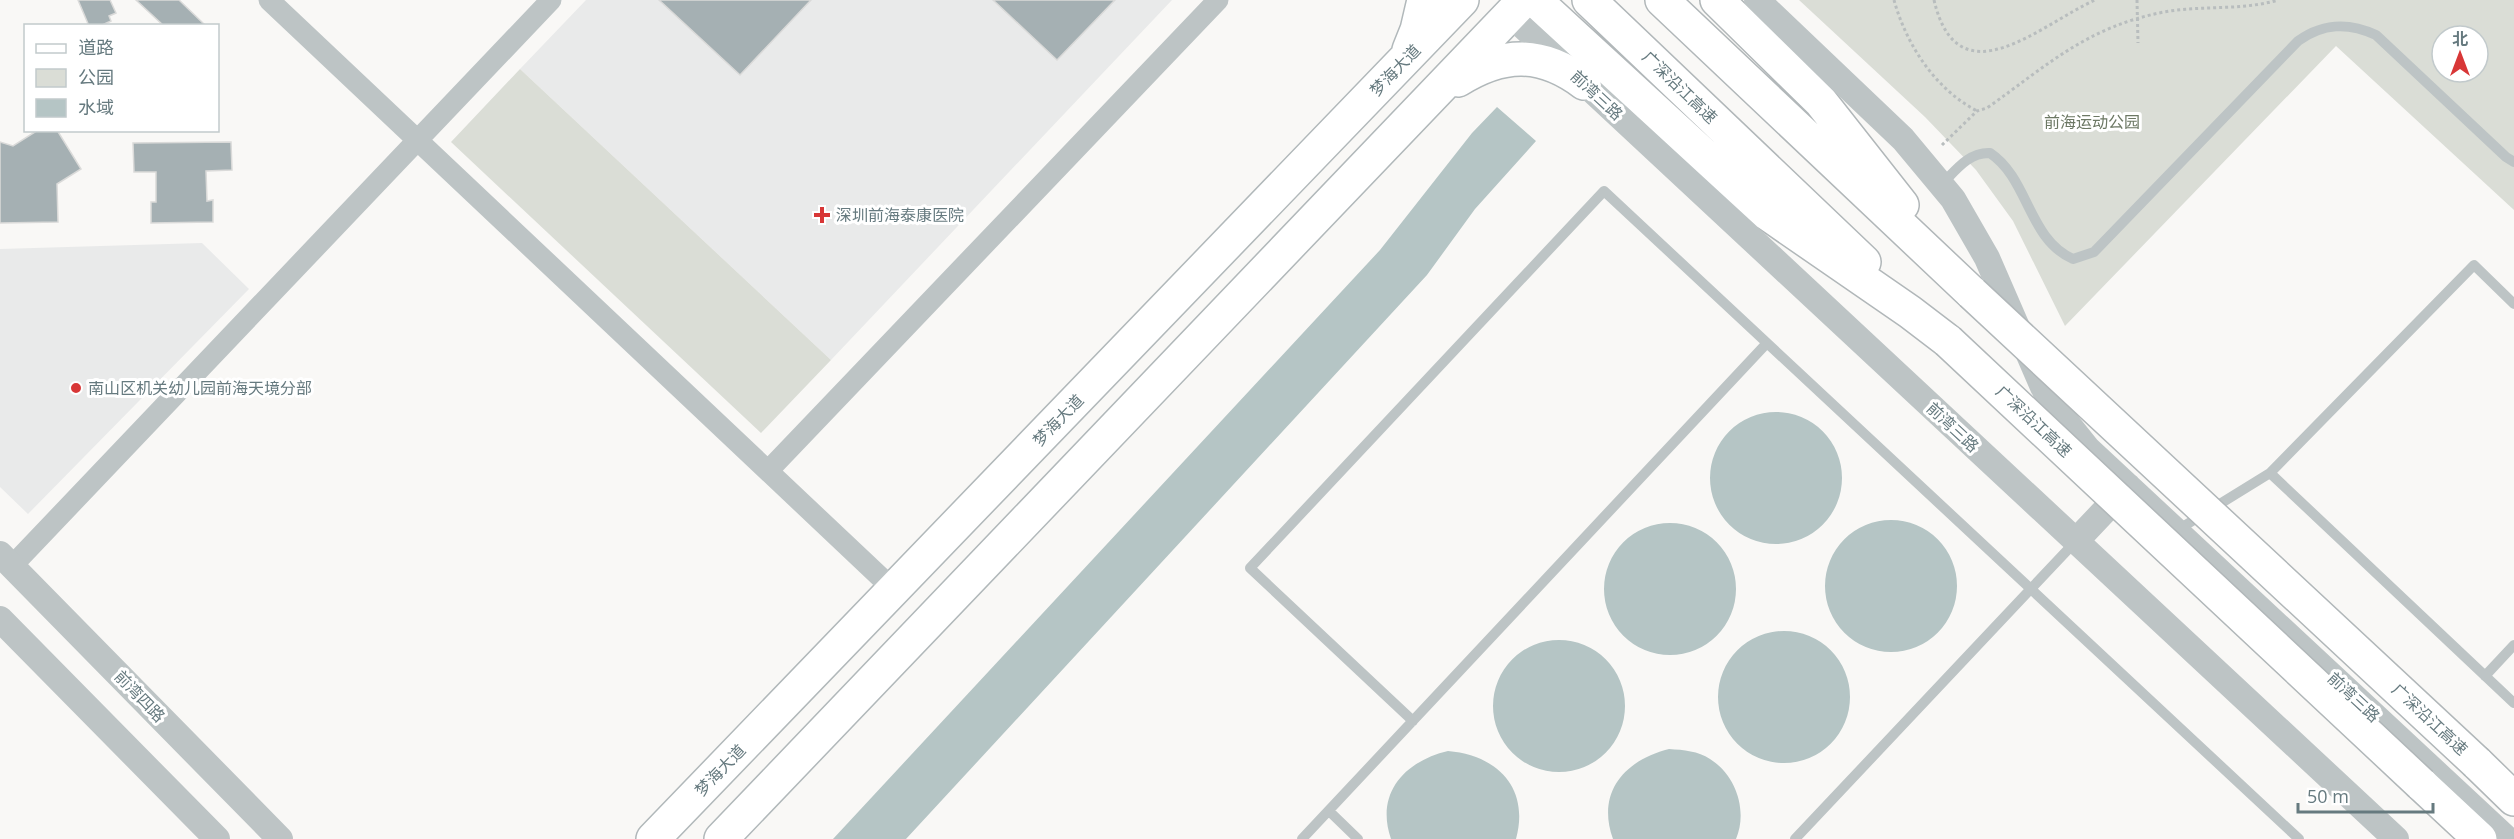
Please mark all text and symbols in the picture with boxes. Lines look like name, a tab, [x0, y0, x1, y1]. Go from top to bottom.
legend	[24, 24, 219, 132]
north arrow	[2430, 24, 2490, 84]
text: 北	[2452, 28, 2468, 50]
text: 道路	[78, 35, 114, 59]
street label: 梦海大道	[1365, 39, 1425, 101]
street label: 广深沿江高速	[1638, 46, 1722, 128]
text: 公园	[78, 65, 114, 89]
street label: 前湾三路	[1566, 65, 1628, 125]
text: 水域	[78, 95, 114, 119]
park label: 前海运动公园	[2044, 111, 2140, 133]
place label: 深圳前海泰康医院	[836, 204, 964, 226]
marker: 深圳前海泰康医院	[813, 206, 831, 224]
place label: 南山区机关幼儿园前海天境分部	[88, 377, 312, 399]
street label: 广深沿江高速	[1991, 380, 2077, 462]
marker: 南山区机关幼儿园前海天境分部	[69, 381, 83, 395]
street label: 梦海大道	[1028, 389, 1088, 451]
street label: 前湾三路	[1922, 397, 1984, 457]
street label: 前湾四路	[110, 665, 170, 727]
street label: 前湾三路	[2323, 667, 2385, 727]
street label: 广深沿江高速	[2387, 678, 2473, 760]
street label: 梦海大道	[690, 739, 750, 801]
scale bar	[2298, 776, 2433, 814]
text: 50 m	[2307, 784, 2349, 808]

